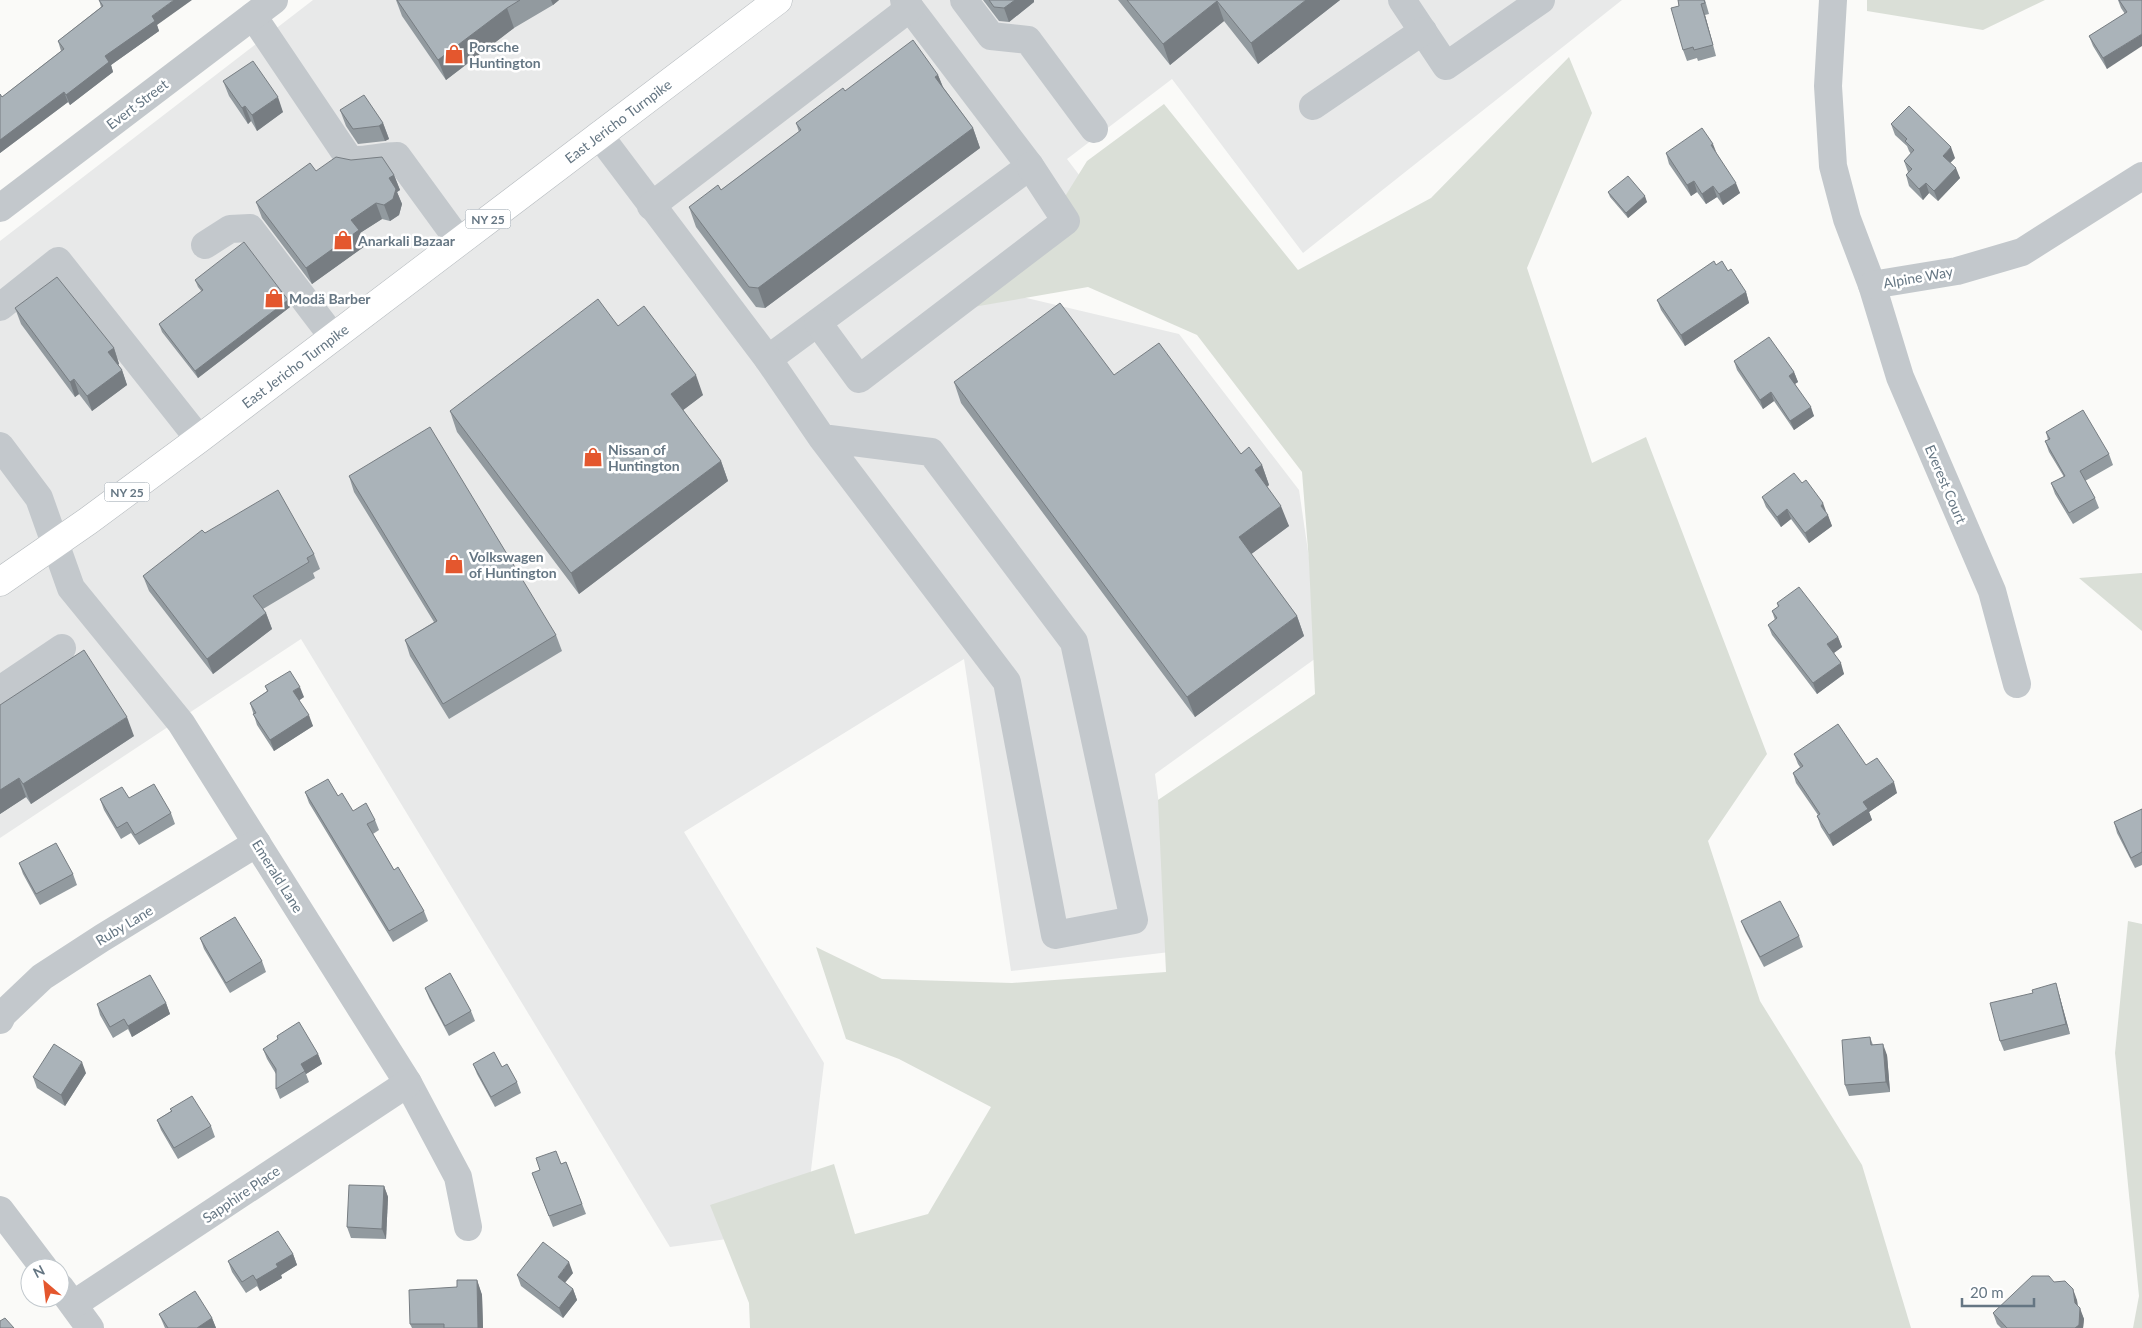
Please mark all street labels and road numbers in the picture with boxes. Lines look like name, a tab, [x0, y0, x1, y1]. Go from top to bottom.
street label: Evert Street	[103, 75, 171, 133]
street label: East Jericho Turnpike	[561, 75, 675, 167]
road number: NY 25	[466, 210, 510, 228]
street label: Alpine Way	[1882, 262, 1955, 291]
street label: East Jericho Turnpike	[238, 320, 352, 412]
street label: Everest Court	[1922, 442, 1970, 526]
road number: NY 25	[104, 482, 150, 502]
street label: Emerald Lane	[249, 836, 307, 916]
street label: Ruby Lane	[92, 901, 156, 949]
street label: Sapphire Place	[199, 1162, 283, 1226]

